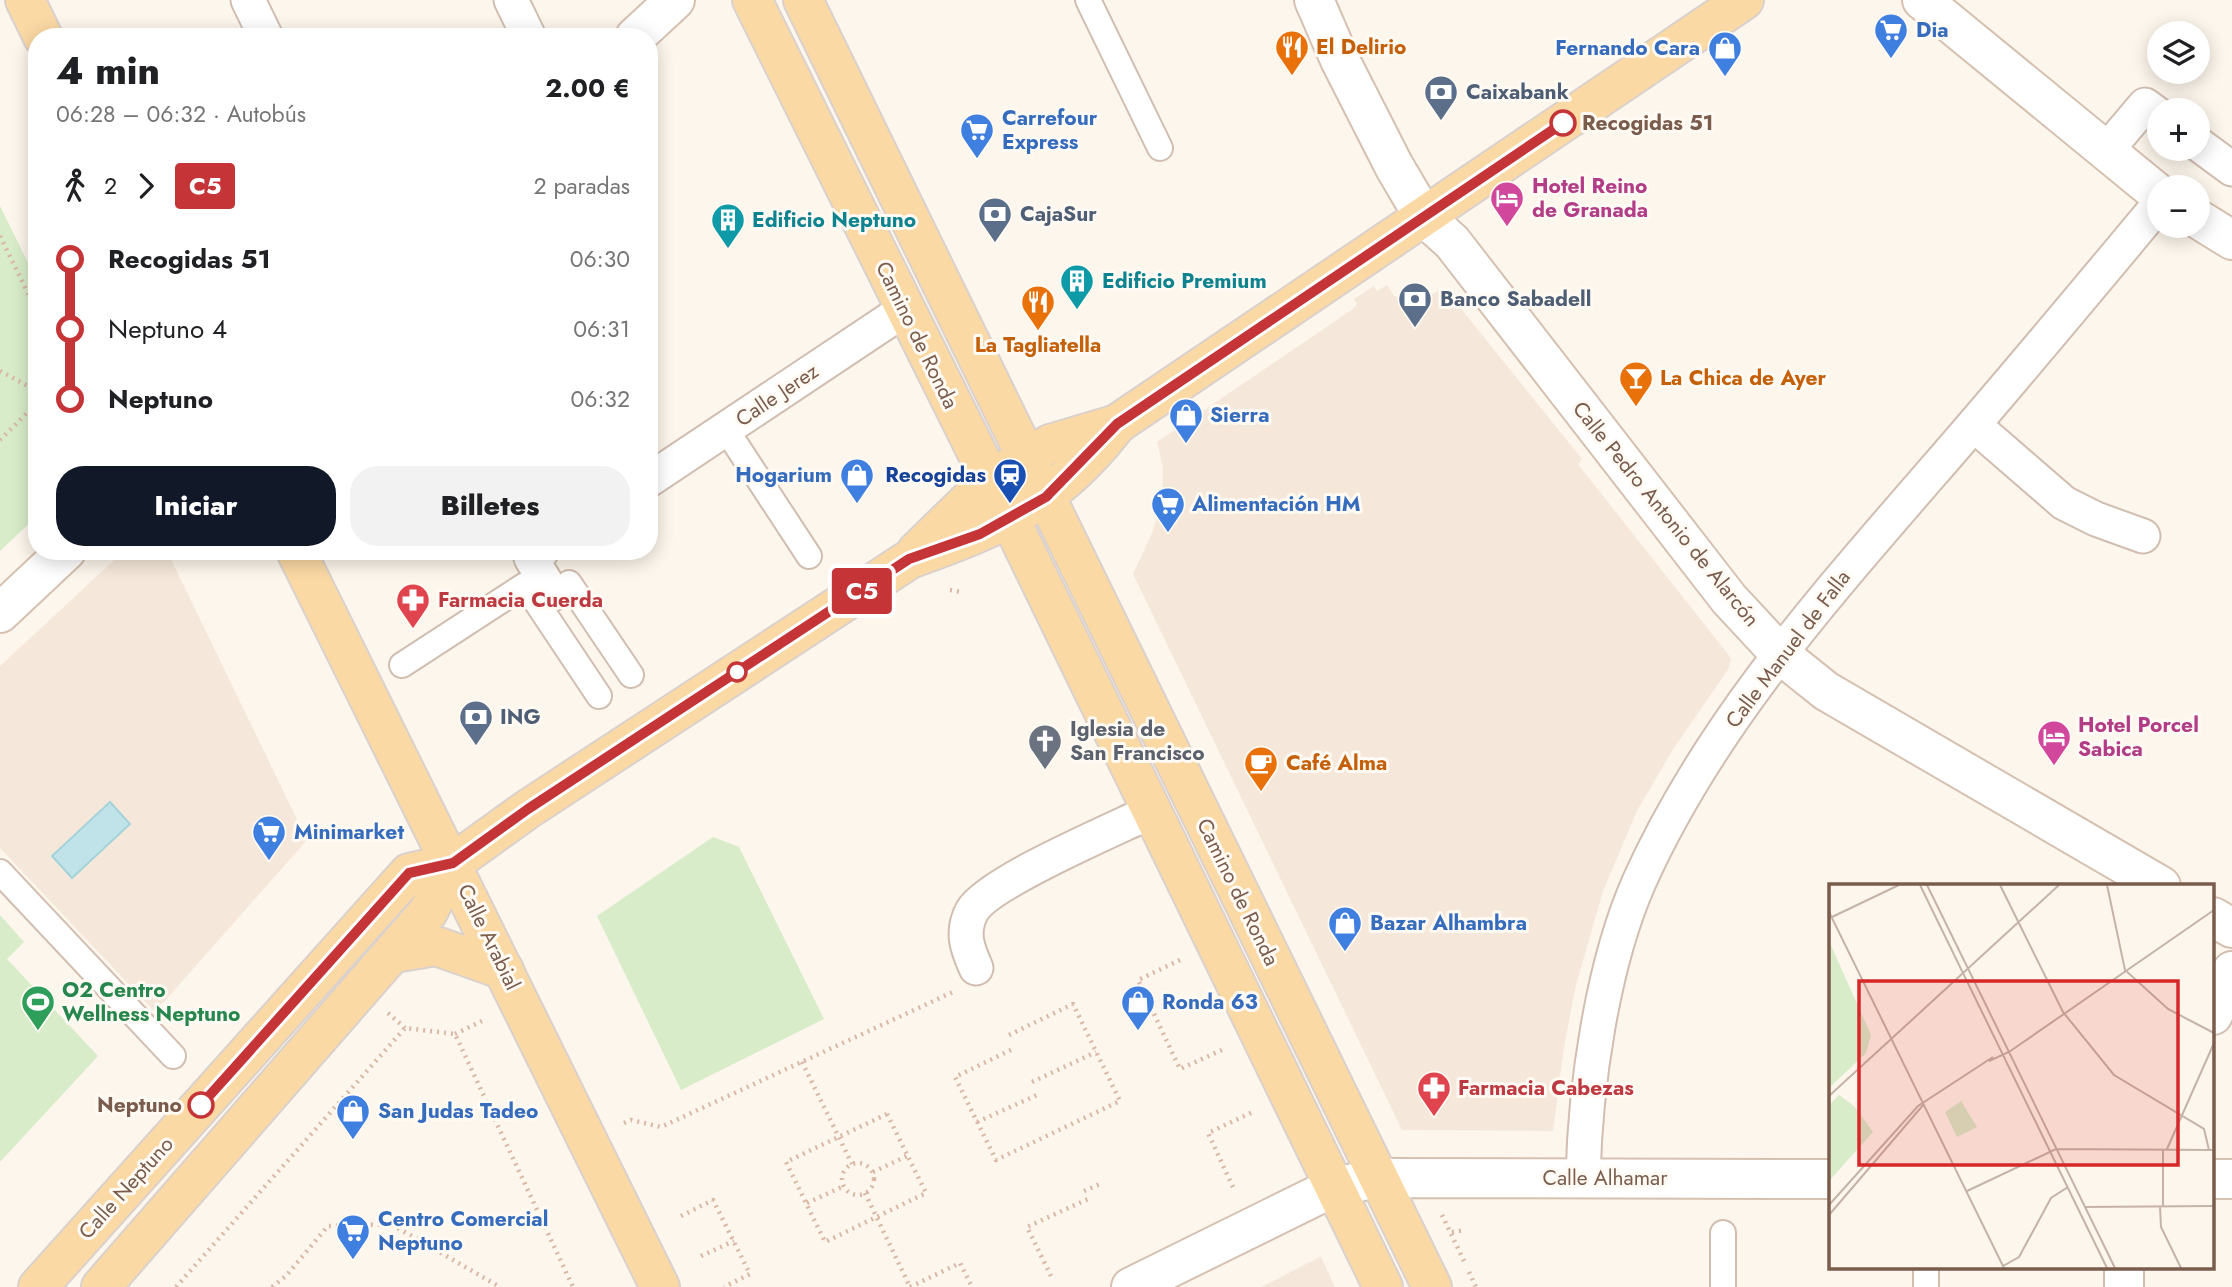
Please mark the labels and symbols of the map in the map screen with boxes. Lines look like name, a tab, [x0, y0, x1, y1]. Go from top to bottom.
supermarket icon: Dia	[1872, 11, 1910, 60]
place label: Dia	[1916, 15, 1949, 45]
restaurant icon: El Delirio	[1273, 28, 1311, 77]
shop icon: Fernando Cara	[1706, 29, 1744, 78]
place label: El Delirio	[1316, 32, 1406, 62]
place label: Fernando Cara	[1555, 33, 1700, 63]
bank icon: Caixabank	[1422, 73, 1460, 122]
place label: Caixabank	[1466, 77, 1569, 107]
place label: Carrefour Express	[1002, 103, 1098, 157]
place label: Recogidas 51	[1582, 108, 1713, 138]
marker: Recogidas 51	[1550, 110, 1576, 136]
supermarket icon: Carrefour Express	[958, 111, 996, 160]
place label: Hotel Reino de Granada	[1532, 171, 1648, 225]
hotel icon: Hotel Reino de Granada	[1488, 179, 1526, 228]
bank icon: CajaSur	[976, 195, 1014, 244]
place label: CajaSur	[1020, 199, 1097, 229]
building icon: Edificio Neptuno	[709, 201, 747, 250]
place label: Edificio Neptuno	[752, 205, 916, 235]
street label: Camino de Ronda	[868, 256, 966, 414]
building icon: Edificio Premium	[1058, 262, 1096, 311]
place label: Edificio Premium	[1102, 266, 1267, 296]
bank icon: Banco Sabadell	[1396, 280, 1434, 329]
restaurant icon: La Tagliatella	[1019, 283, 1057, 332]
place label: Banco Sabadell	[1440, 284, 1591, 314]
place label: La Tagliatella	[975, 330, 1101, 360]
street label: Calle Jerez	[730, 356, 825, 434]
bar icon: La Chica de Ayer	[1617, 359, 1655, 408]
place label: La Chica de Ayer	[1660, 363, 1826, 393]
street label: Calle Pedro Antonio de Alarcón	[1565, 395, 1767, 633]
shop icon: Sierra	[1167, 396, 1205, 445]
place label: Sierra	[1210, 400, 1270, 430]
shop icon: Hogarium	[838, 456, 876, 505]
station icon: Recogidas	[991, 456, 1029, 505]
place label: Hogarium	[735, 460, 832, 490]
place label: Recogidas	[885, 460, 986, 490]
supermarket icon: Alimentación HM	[1149, 485, 1187, 534]
place label: Alimentación HM	[1191, 489, 1360, 519]
street label: Calle Manuel de Falla	[1718, 564, 1858, 734]
line badge: C5	[830, 568, 894, 614]
pharmacy icon: Farmacia Cuerda	[394, 581, 432, 630]
place label: Farmacia Cuerda	[438, 585, 603, 615]
unlabelled marker	[727, 662, 747, 682]
bank icon: ING	[457, 698, 495, 747]
place label: ING	[500, 702, 541, 732]
place label: Hotel Porcel Sabica	[2078, 710, 2199, 764]
place label: Iglesia de San Francisco	[1070, 714, 1205, 768]
hotel icon: Hotel Porcel Sabica	[2035, 718, 2073, 767]
church icon: Iglesia de San Francisco	[1026, 722, 1064, 771]
cafe icon: Café Alma	[1242, 744, 1280, 793]
place label: Café Alma	[1286, 748, 1387, 778]
supermarket icon: Minimarket	[250, 813, 288, 862]
street label: Camino de Ronda	[1189, 813, 1287, 971]
place label: Minimarket	[294, 817, 404, 847]
street label: Calle Arabial	[450, 879, 528, 995]
inset map	[1829, 884, 2214, 1270]
shop icon: Bazar Alhambra	[1326, 904, 1364, 953]
place label: Bazar Alhambra	[1370, 908, 1527, 938]
place label: O2 Centro Wellness Neptuno	[62, 975, 241, 1029]
sports icon: O2 Centro Wellness Neptuno	[19, 983, 57, 1032]
shop icon: Ronda 63	[1119, 983, 1157, 1032]
place label: Ronda 63	[1162, 987, 1258, 1017]
pharmacy icon: Farmacia Cabezas	[1415, 1069, 1453, 1118]
place label: Farmacia Cabezas	[1458, 1073, 1634, 1103]
place label: Neptuno	[97, 1090, 182, 1120]
marker: Neptuno	[188, 1092, 214, 1118]
shop icon: San Judas Tadeo	[334, 1092, 372, 1141]
place label: San Judas Tadeo	[378, 1096, 538, 1126]
street label: Calle Neptuno	[72, 1130, 180, 1246]
street label: Calle Alhamar	[1543, 1163, 1668, 1193]
place label: Centro Comercial Neptuno	[378, 1204, 548, 1258]
supermarket icon: Centro Comercial Neptuno	[334, 1212, 372, 1261]

